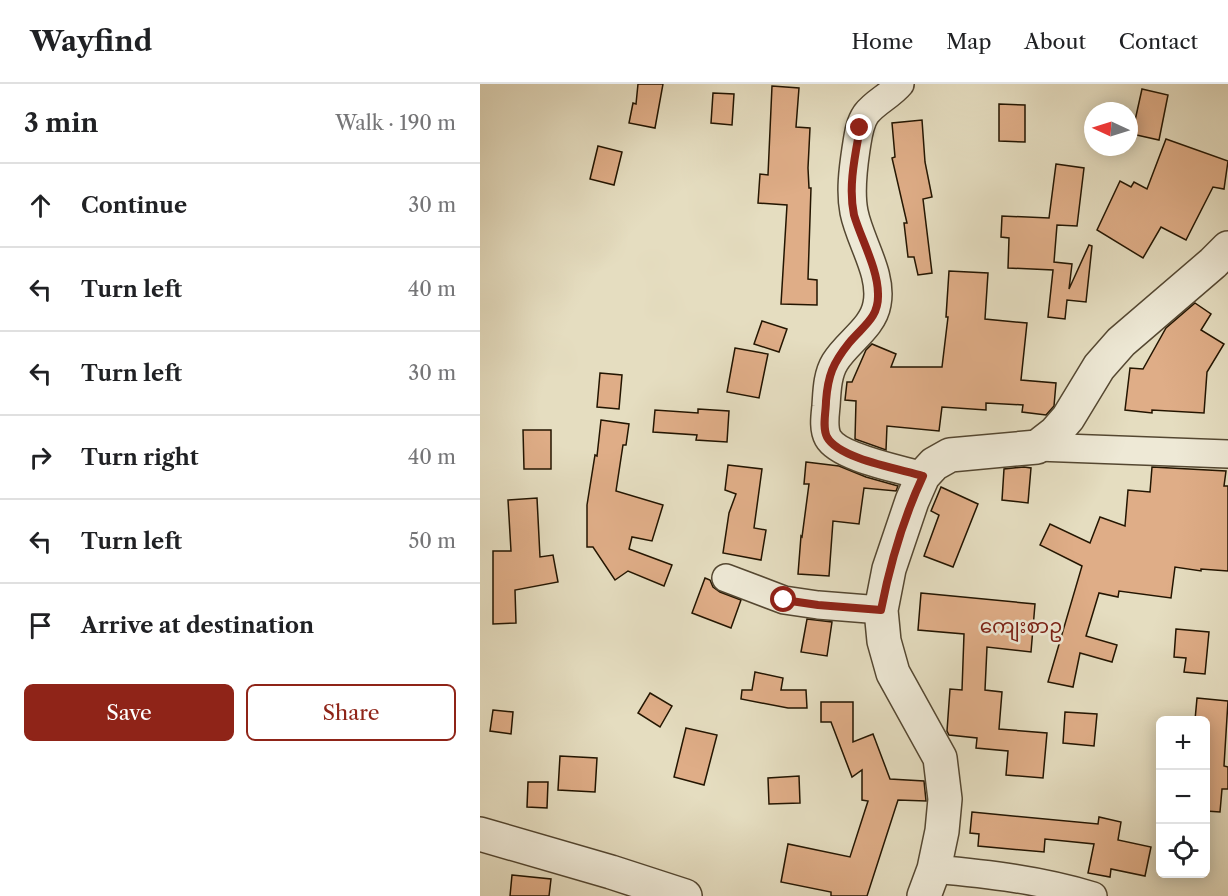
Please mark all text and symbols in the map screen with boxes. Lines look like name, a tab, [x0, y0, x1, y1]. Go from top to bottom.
text: Wayfind	[30, 24, 152, 58]
text: Home	[852, 29, 913, 54]
text: Map	[946, 29, 991, 54]
text: About	[1024, 29, 1086, 54]
text: Contact	[1119, 29, 1198, 54]
north arrow	[1084, 102, 1138, 156]
text: 3 min	[24, 107, 98, 139]
text: Walk · 190 m	[335, 111, 456, 135]
route end	[846, 114, 872, 140]
icon: ahead	[24, 189, 57, 222]
text: Continue	[81, 192, 187, 219]
text: 30 m	[408, 193, 456, 217]
icon: left	[24, 273, 57, 306]
text: Turn left	[81, 276, 182, 303]
text: 40 m	[408, 277, 456, 301]
icon: left	[24, 357, 57, 390]
text: Turn left	[81, 360, 182, 387]
text: 30 m	[408, 361, 456, 385]
icon: right	[24, 441, 57, 474]
text: Turn right	[81, 444, 199, 471]
text: 40 m	[408, 445, 456, 469]
icon: left	[24, 525, 57, 558]
text: Turn left	[81, 528, 182, 555]
text: 50 m	[409, 529, 456, 553]
route start	[770, 586, 796, 612]
icon: arrive	[24, 609, 57, 642]
text: Arrive at destination	[81, 612, 314, 639]
district label: ကျေးစာဥ	[980, 614, 1062, 642]
button: Save	[24, 684, 234, 741]
button: Share	[246, 684, 456, 741]
map controls	[1156, 716, 1210, 878]
button: +	[1156, 716, 1210, 770]
button: −	[1156, 770, 1210, 824]
button: locate	[1156, 824, 1210, 878]

